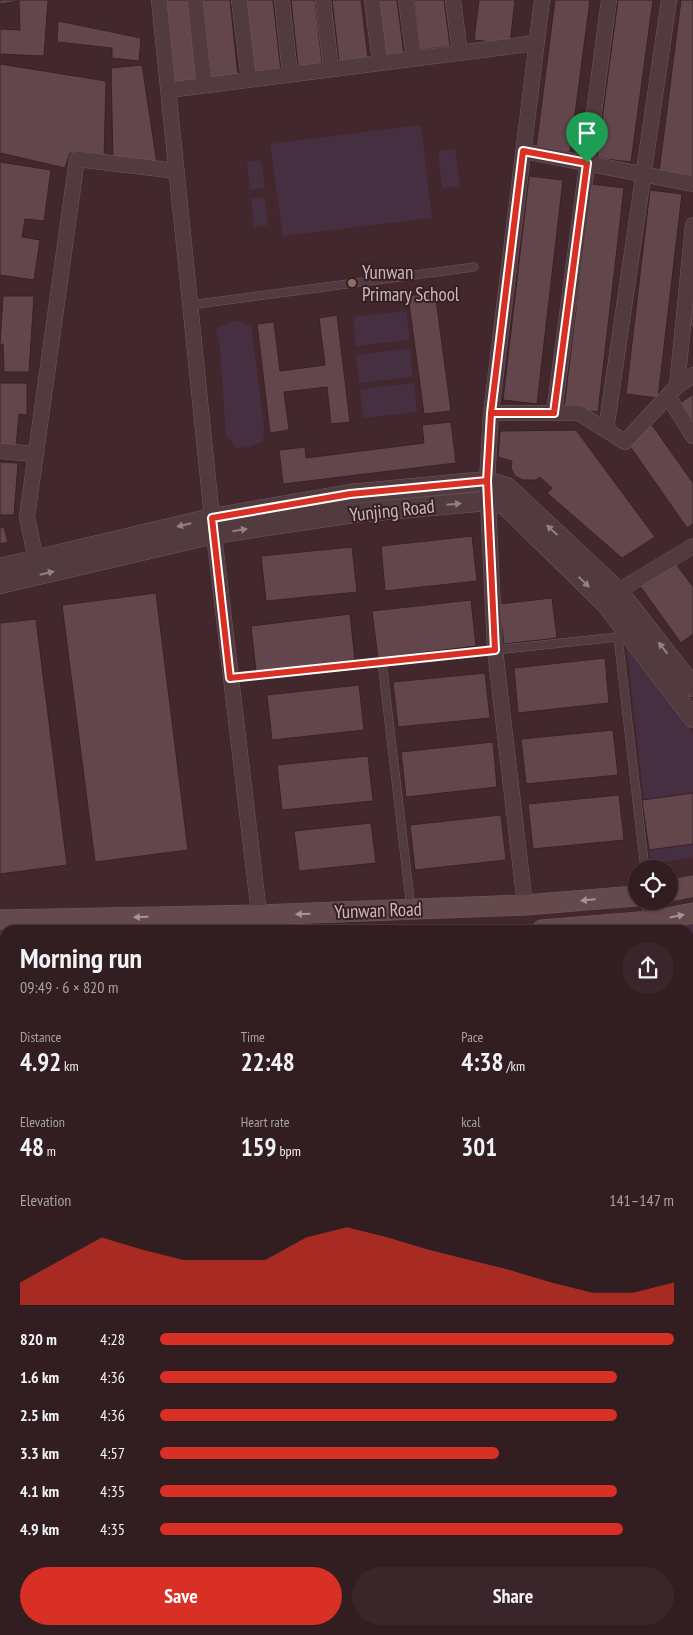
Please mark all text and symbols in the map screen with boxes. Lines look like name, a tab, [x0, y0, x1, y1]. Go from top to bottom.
pin	[566, 112, 608, 163]
icon: arrive	[573, 119, 601, 147]
place label: Yunwan Primary School	[362, 260, 460, 306]
marker: Yunwan Primary School	[346, 277, 358, 289]
street label: Yunjing Road	[348, 494, 436, 526]
one-way arrow	[446, 500, 462, 508]
one-way arrow	[176, 521, 191, 529]
one-way arrow	[547, 524, 559, 536]
one-way arrow	[233, 526, 249, 534]
one-way arrow	[40, 569, 55, 577]
one-way arrow	[578, 576, 590, 588]
one-way arrow	[657, 642, 668, 655]
map controls	[628, 860, 678, 910]
button: locate	[628, 860, 678, 910]
street label: Yunwan Road	[334, 896, 422, 924]
one-way arrow	[579, 896, 595, 904]
one-way arrow	[295, 910, 311, 918]
one-way arrow	[670, 912, 685, 920]
one-way arrow	[132, 914, 148, 922]
text: Morning run	[20, 939, 142, 976]
button: share	[622, 942, 674, 994]
text: 09:49 · 6 × 820 m	[20, 977, 118, 997]
text: Distance	[20, 1028, 61, 1046]
text: Time	[241, 1028, 265, 1046]
text: Pace	[461, 1028, 483, 1046]
text: 4.92	[20, 1046, 61, 1078]
text: 22:48	[241, 1046, 295, 1078]
text: 4:38	[461, 1046, 503, 1078]
text: km	[61, 1057, 79, 1075]
text: /km	[503, 1057, 525, 1075]
text: Elevation	[20, 1113, 65, 1131]
text: Heart rate	[241, 1113, 290, 1131]
text: kcal	[461, 1113, 480, 1131]
text: 48	[20, 1131, 44, 1163]
text: 159	[241, 1131, 277, 1163]
text: 301	[461, 1131, 497, 1163]
text: m	[44, 1142, 56, 1160]
text: bpm	[277, 1142, 301, 1160]
text: Elevation	[20, 1190, 71, 1210]
text: 141–147 m	[609, 1190, 674, 1210]
text: 820 m	[20, 1329, 57, 1349]
text: 4:28	[100, 1329, 125, 1349]
text: 1.6 km	[20, 1367, 59, 1387]
text: 4:36	[100, 1367, 125, 1387]
text: 2.5 km	[20, 1405, 59, 1425]
text: 4:36	[100, 1405, 125, 1425]
text: 3.3 km	[20, 1443, 59, 1463]
text: 4:57	[100, 1443, 125, 1463]
text: 4.1 km	[20, 1481, 59, 1501]
text: 4:35	[100, 1481, 125, 1501]
text: 4.9 km	[20, 1519, 59, 1539]
text: 4:35	[100, 1519, 125, 1539]
button: Save	[20, 1567, 342, 1625]
button: Share	[352, 1567, 674, 1625]

